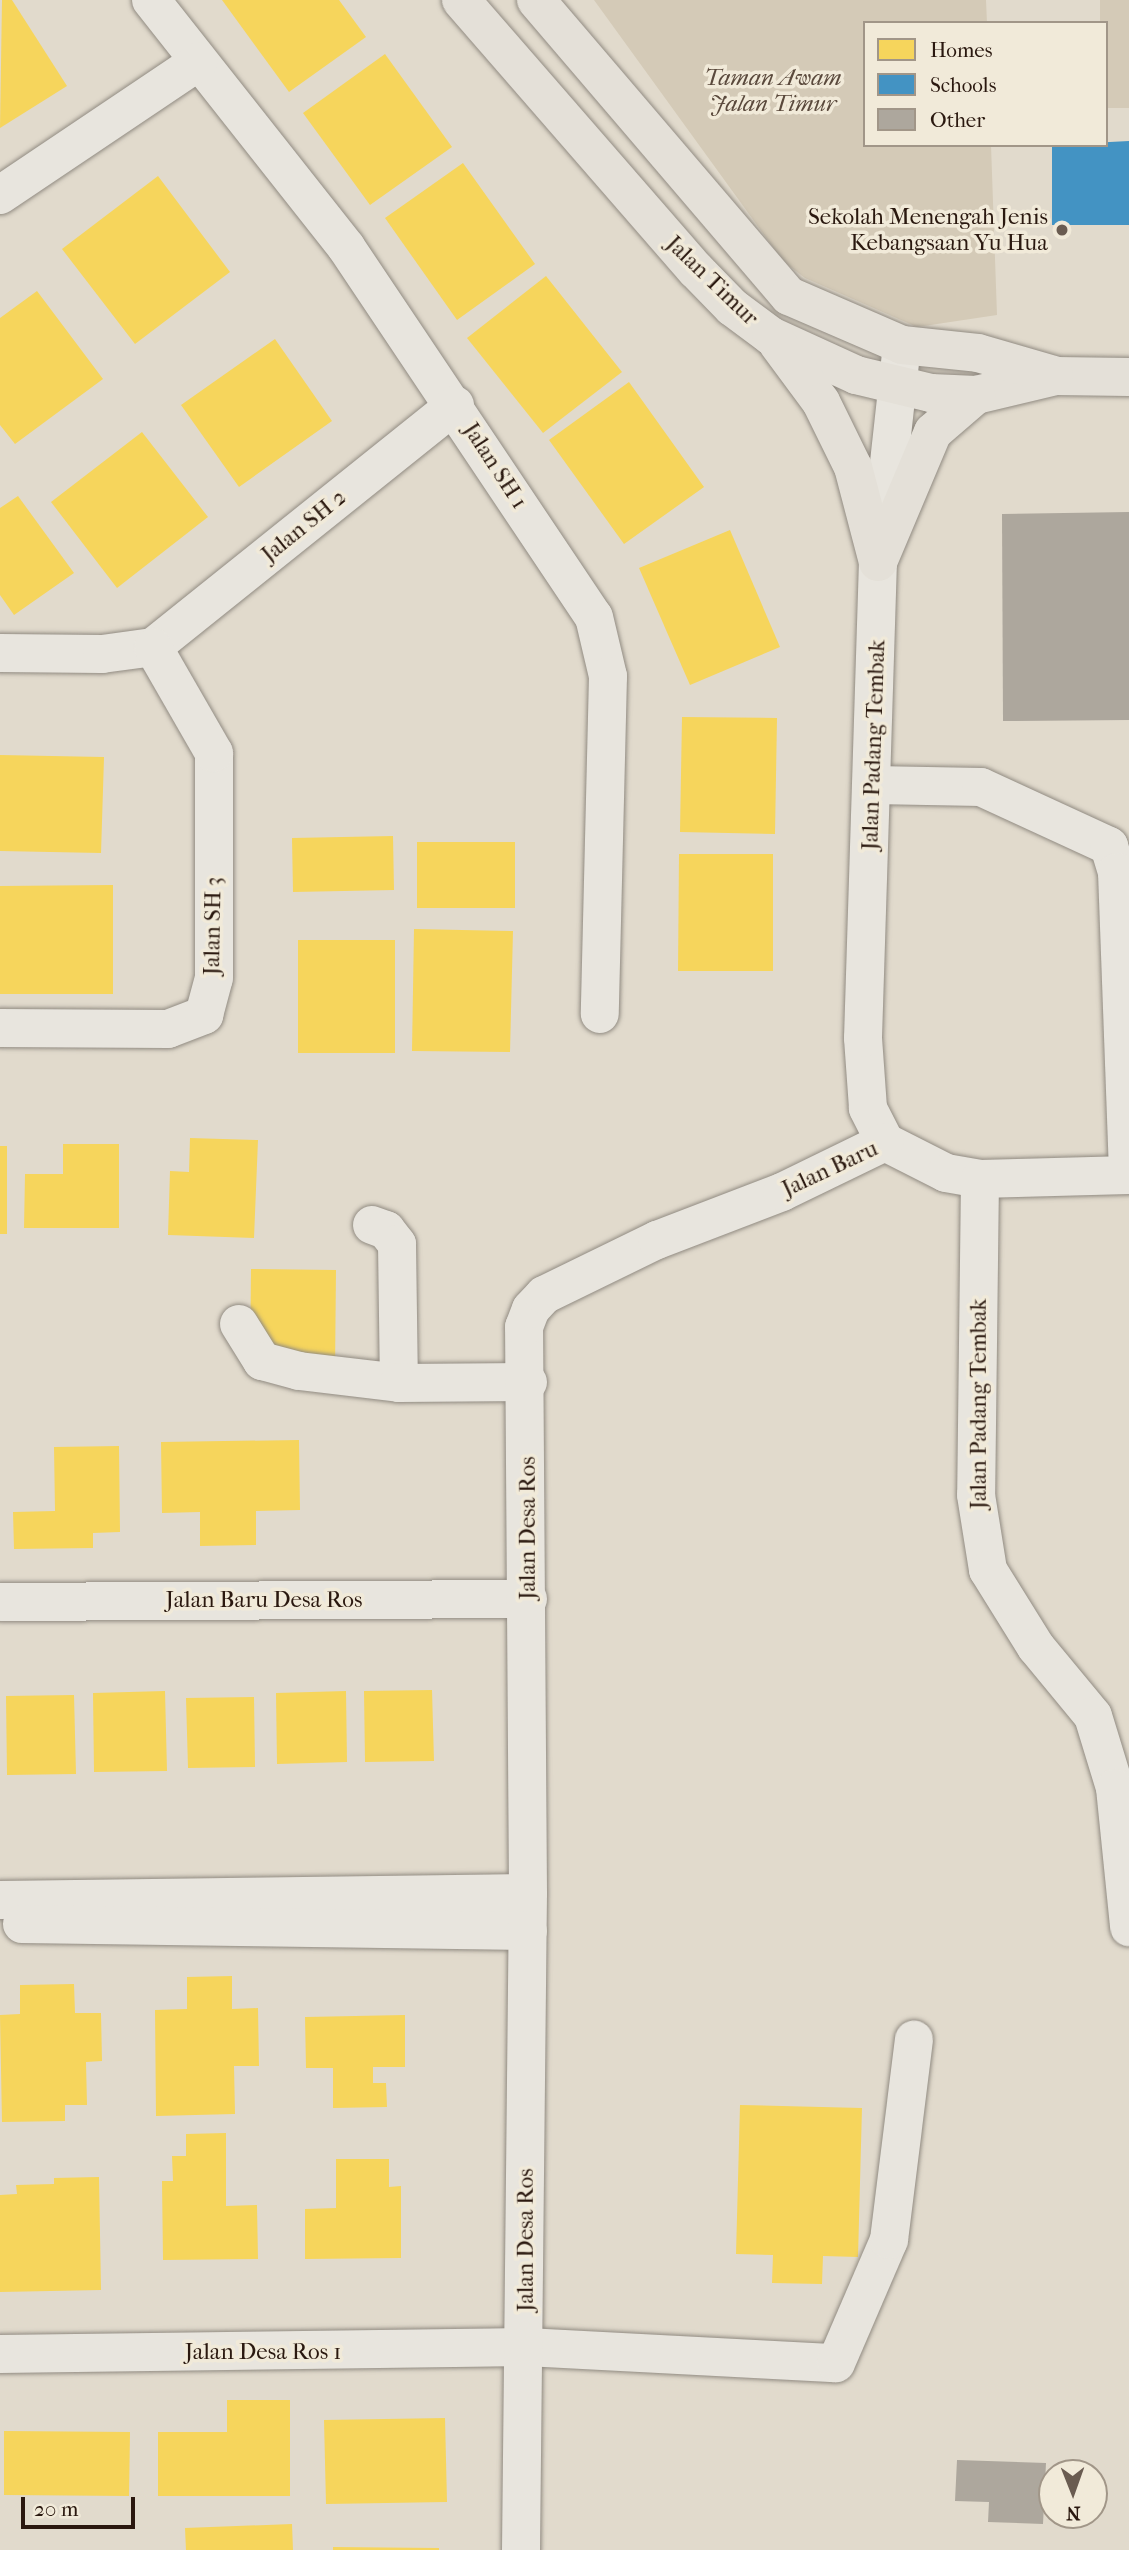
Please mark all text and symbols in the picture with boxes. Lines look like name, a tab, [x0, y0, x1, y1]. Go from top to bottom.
legend	[863, 21, 1108, 147]
text: Homes	[930, 38, 992, 62]
park label: Taman Awam Jalan Timur	[704, 64, 842, 118]
text: Schools	[930, 73, 996, 97]
text: Other	[930, 108, 985, 132]
place label: Sekolah Menengah Jenis Kebangsaan Yu Hua	[808, 203, 1048, 257]
marker: Sekolah Menengah Jenis Kebangsaan Yu Hua	[1054, 222, 1070, 238]
street label: Jalan Timur	[660, 230, 764, 332]
street label: Jalan SH 1	[457, 418, 533, 514]
street label: Jalan SH 2	[256, 484, 352, 568]
street label: Jalan Padang Tembak	[857, 639, 891, 851]
street label: Jalan SH 3	[198, 877, 228, 975]
street label: Jalan Baru	[778, 1135, 882, 1203]
street label: Jalan Padang Tembak	[965, 1299, 993, 1509]
street label: Jalan Desa Ros	[514, 1456, 542, 1600]
street label: Jalan Baru Desa Ros	[166, 1586, 362, 1614]
street label: Jalan Desa Ros	[512, 2168, 540, 2312]
street label: Jalan Desa Ros 1	[185, 2338, 341, 2366]
north arrow	[1038, 2459, 1108, 2529]
scale bar	[24, 2484, 138, 2528]
text: 20 m	[34, 2497, 78, 2521]
text: N	[1066, 2502, 1081, 2524]

